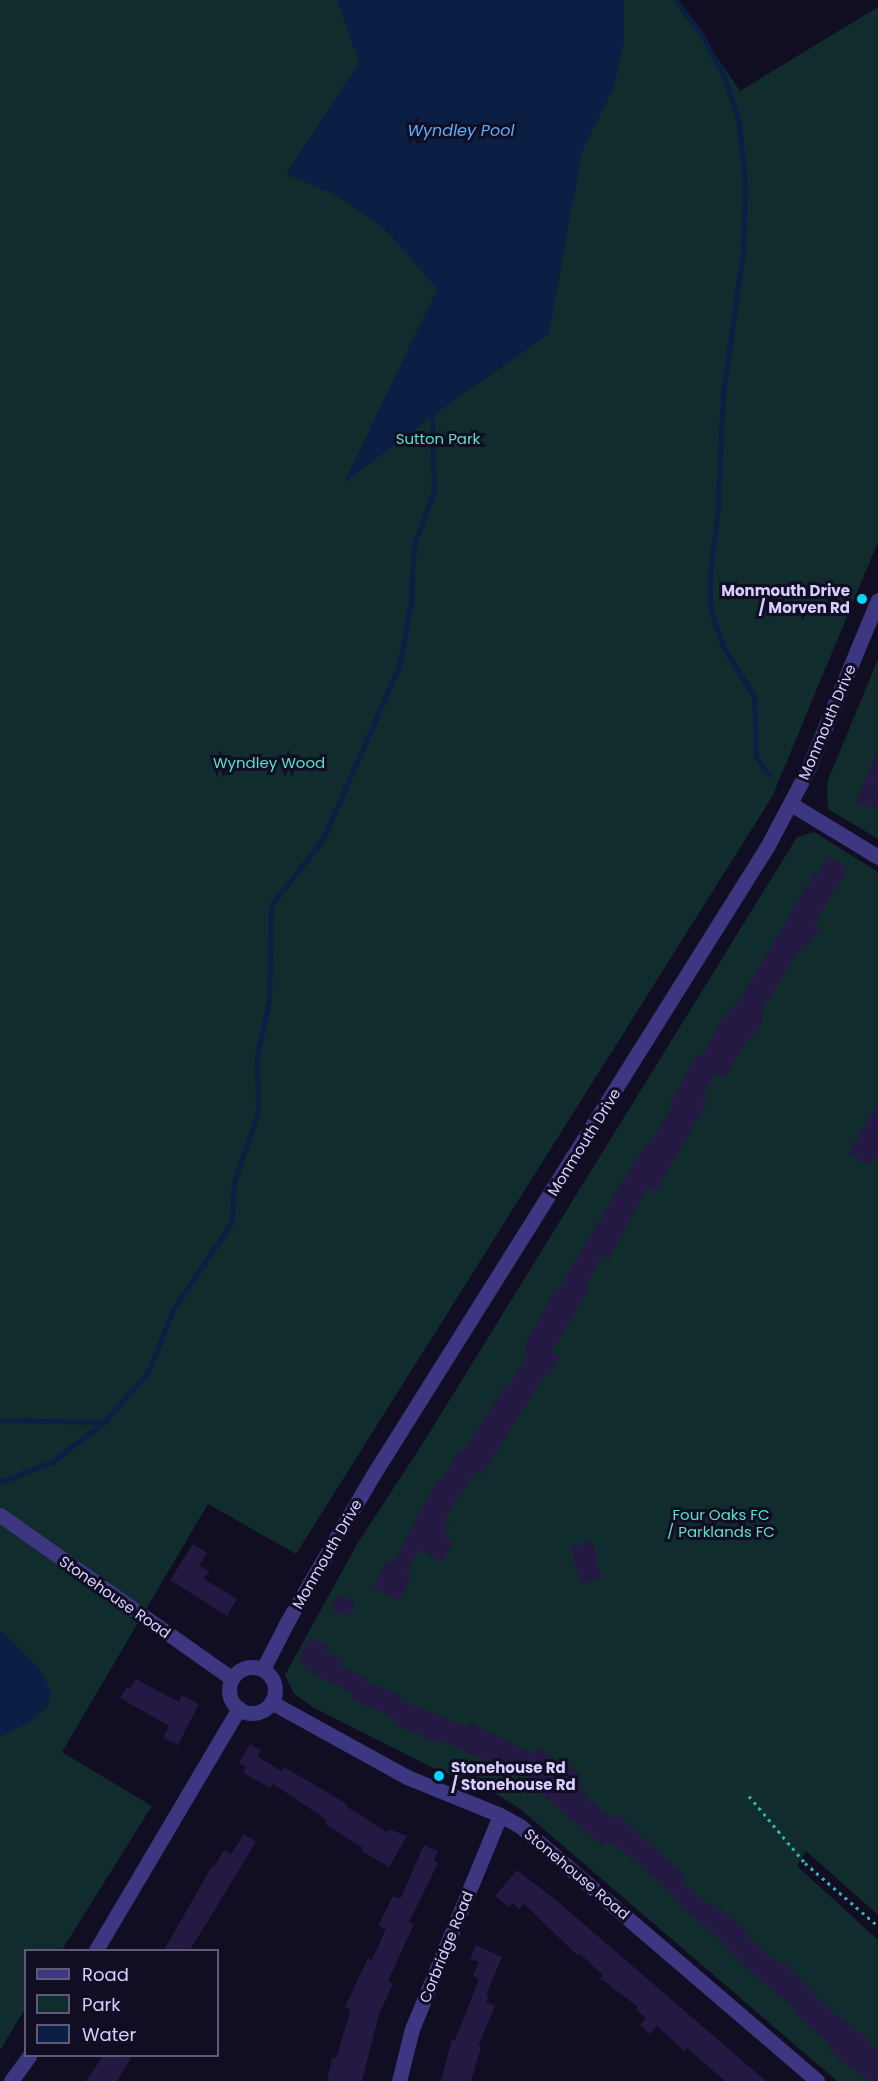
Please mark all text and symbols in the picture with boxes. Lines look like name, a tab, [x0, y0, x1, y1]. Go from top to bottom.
water label: Wyndley Pool	[408, 121, 514, 141]
park label: Sutton Park	[396, 430, 480, 448]
place label: Monmouth Drive / Morven Rd	[721, 581, 850, 616]
marker: Monmouth Drive / Morven Rd	[855, 592, 869, 606]
street label: Monmouth Drive	[795, 662, 859, 782]
park label: Wyndley Wood	[213, 754, 325, 772]
street label: Monmouth Drive	[544, 1085, 624, 1199]
street label: Monmouth Drive	[288, 1496, 366, 1612]
park label: Four Oaks FC / Parklands FC	[667, 1505, 775, 1540]
street label: Stonehouse Road	[56, 1552, 174, 1642]
place label: Stonehouse Rd / Stonehouse Rd	[451, 1758, 576, 1793]
marker: Stonehouse Rd / Stonehouse Rd	[432, 1769, 446, 1783]
street label: Stonehouse Road	[521, 1825, 633, 1923]
street label: Corbridge Road	[415, 1889, 477, 2005]
legend	[24, 1949, 219, 2057]
text: Road	[82, 1962, 129, 1987]
text: Park	[82, 1992, 121, 2017]
text: Water	[82, 2022, 136, 2047]

